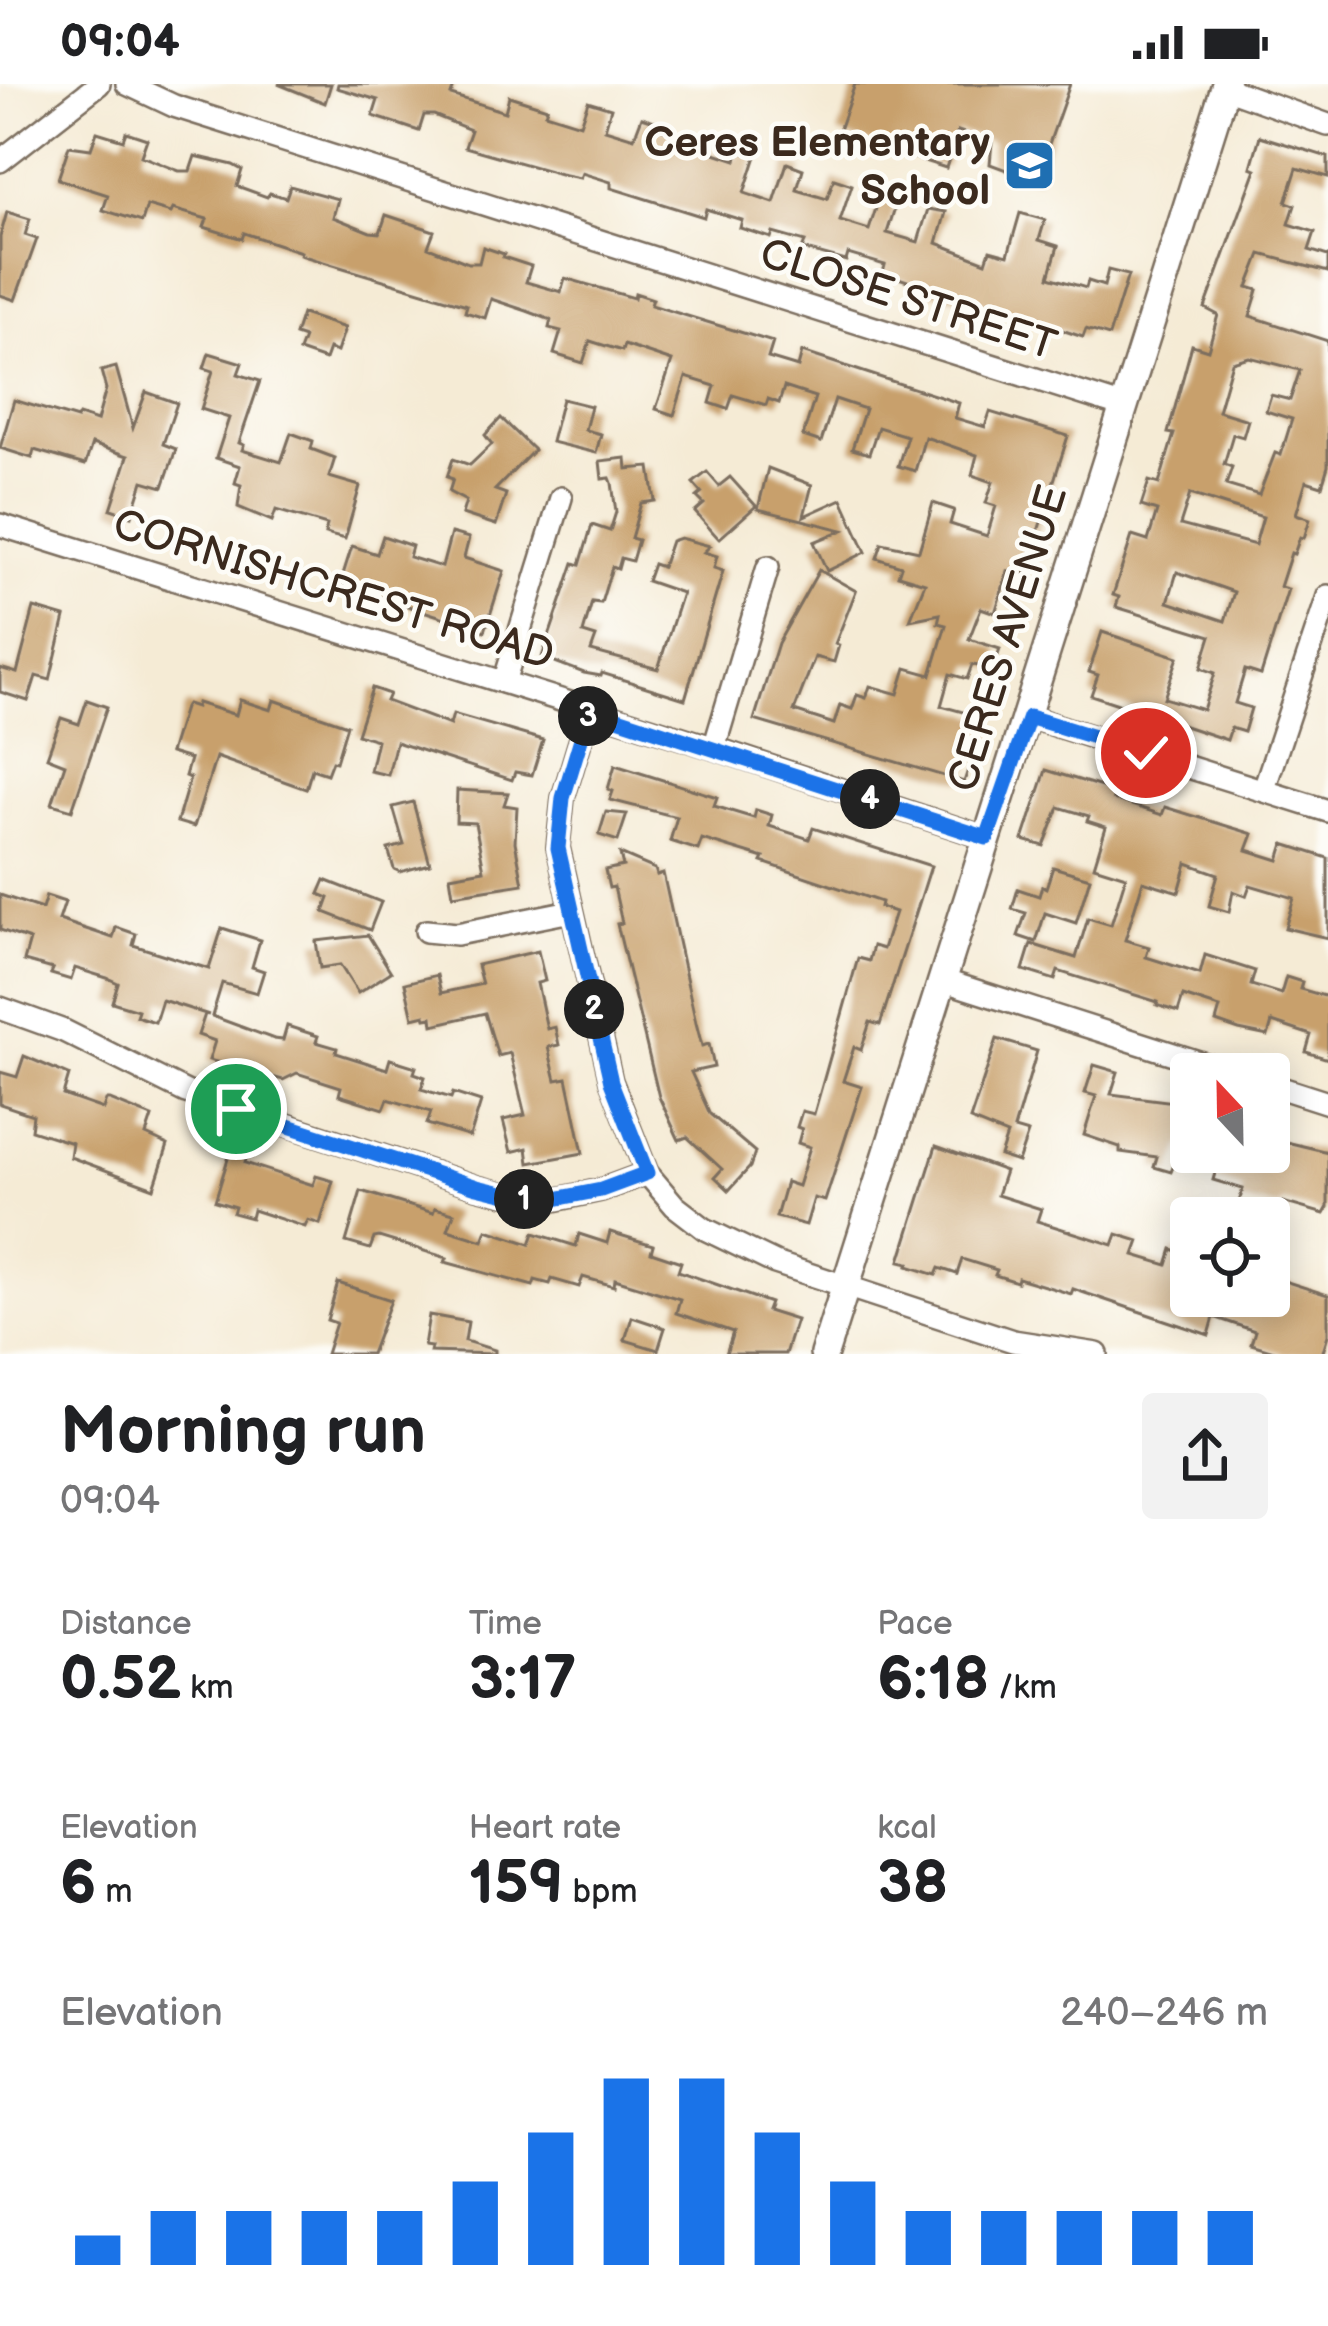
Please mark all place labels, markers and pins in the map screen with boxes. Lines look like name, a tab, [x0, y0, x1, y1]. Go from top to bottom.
place label: Ceres Elementary School	[644, 118, 990, 217]
school or university icon: Ceres Elementary School	[1001, 137, 1057, 193]
pin: 3	[558, 686, 618, 746]
pin	[1095, 702, 1197, 804]
pin: 4	[840, 769, 900, 829]
pin: 2	[564, 979, 624, 1039]
pin	[185, 1058, 287, 1160]
pin: 1	[494, 1169, 554, 1229]

